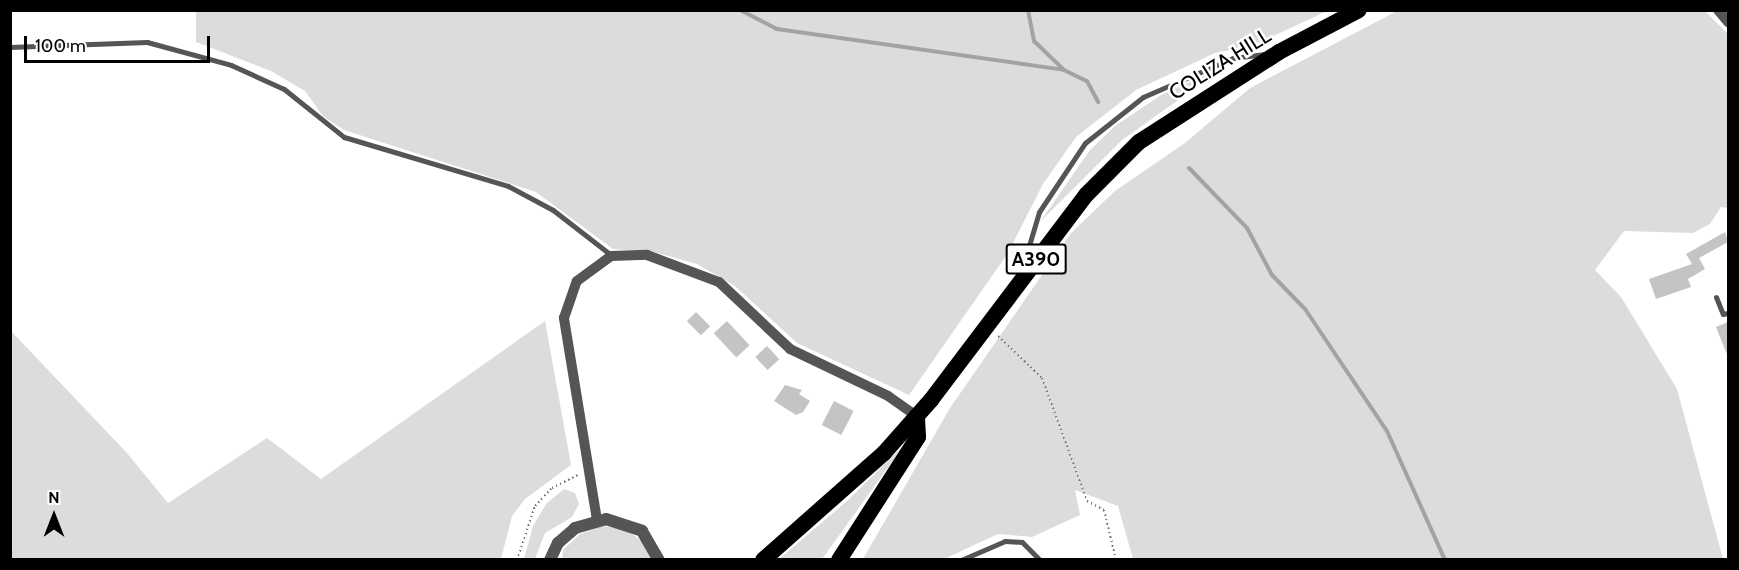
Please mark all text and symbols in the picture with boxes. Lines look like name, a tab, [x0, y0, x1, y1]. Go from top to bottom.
street label: COLIZA HILL	[1165, 23, 1275, 105]
scale bar	[27, 24, 213, 62]
text: 100 m	[35, 35, 86, 57]
road number: A390	[1004, 242, 1068, 276]
north arrow	[24, 486, 84, 546]
text: N	[48, 488, 60, 507]

